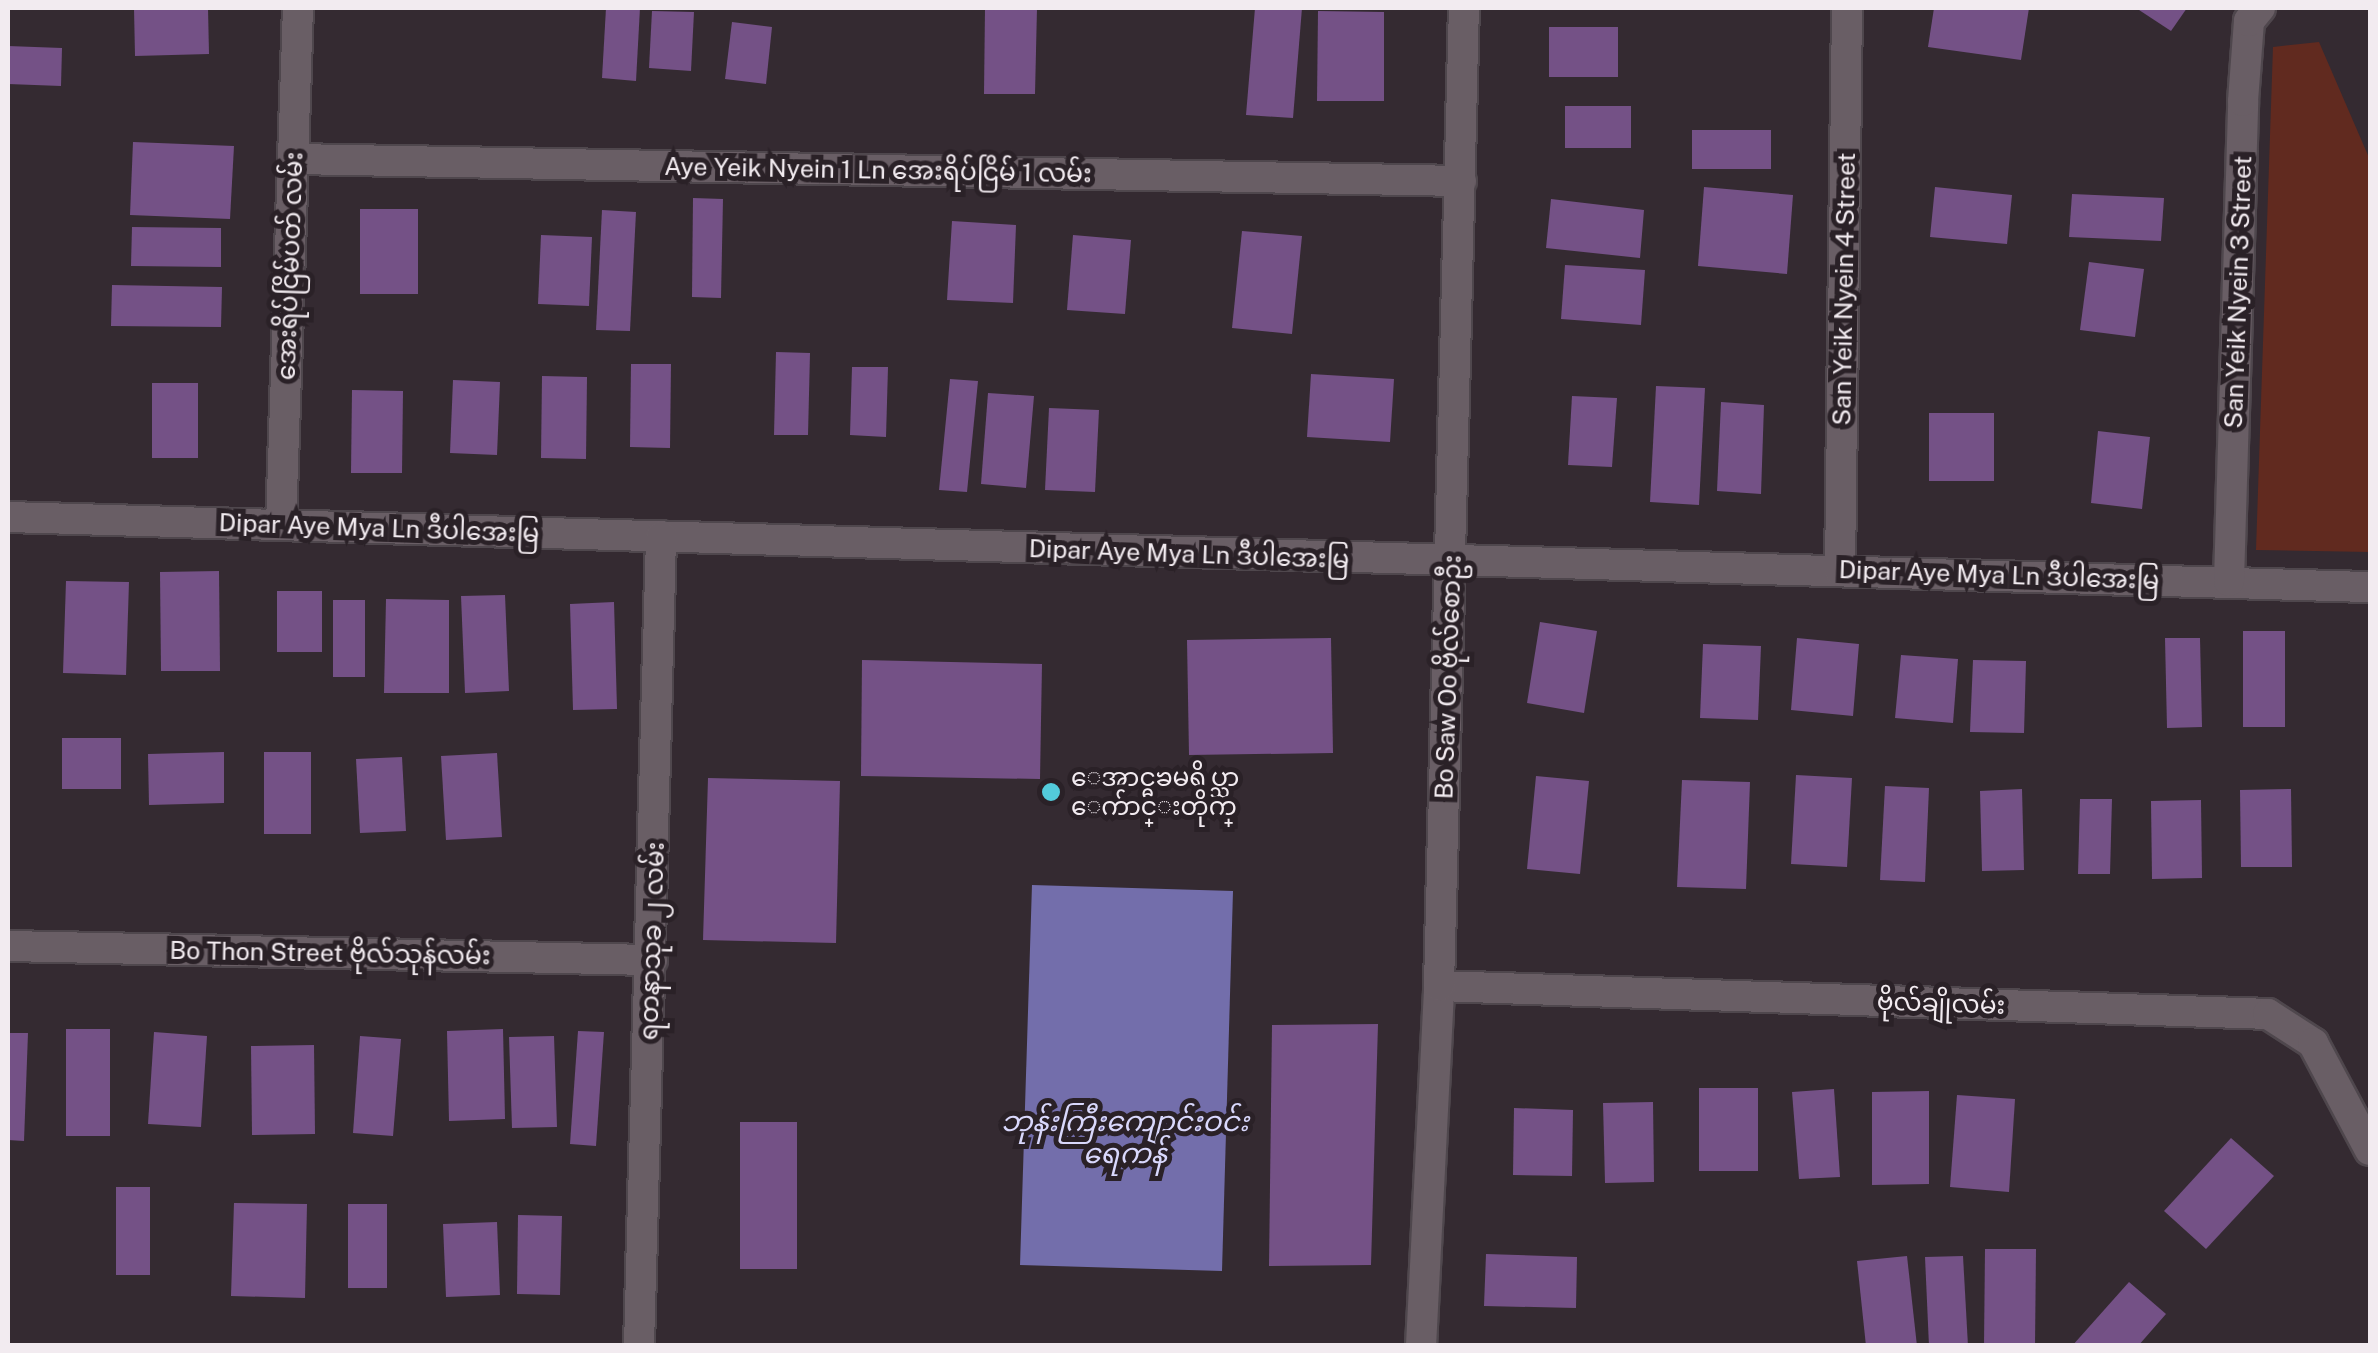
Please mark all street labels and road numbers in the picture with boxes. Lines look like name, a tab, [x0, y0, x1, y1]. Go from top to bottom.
street label: အေးရိပ်ငြိမ်ပတ် လမ်း	[271, 151, 309, 381]
street label: Aye Yeik Nyein 1 Ln အေးရိပ်ငြိမ် 1 လမ်း	[664, 151, 1092, 189]
street label: San Yeik Nyein 4 Street	[1827, 152, 1861, 426]
street label: San Yeik Nyein 3 Street	[2218, 155, 2258, 429]
street label: Dipar Aye Mya Ln ဒီပါအေးမြ	[218, 507, 540, 549]
street label: Dipar Aye Mya Ln ဒီပါအေးမြ	[1028, 533, 1350, 575]
street label: Bo Saw Oo ဗိုလ်စောဦး	[1429, 554, 1467, 800]
street label: Dipar Aye Mya Ln ဒီပါအေးမြ	[1838, 554, 2160, 596]
street label: ရတနာသုခ ၂ လမ်း	[634, 841, 670, 1041]
street label: Bo Thon Street ဗိုလ်သုန်လမ်း	[169, 935, 491, 971]
street label: ဗိုလ်ချိုလမ်း	[1876, 986, 2006, 1020]

